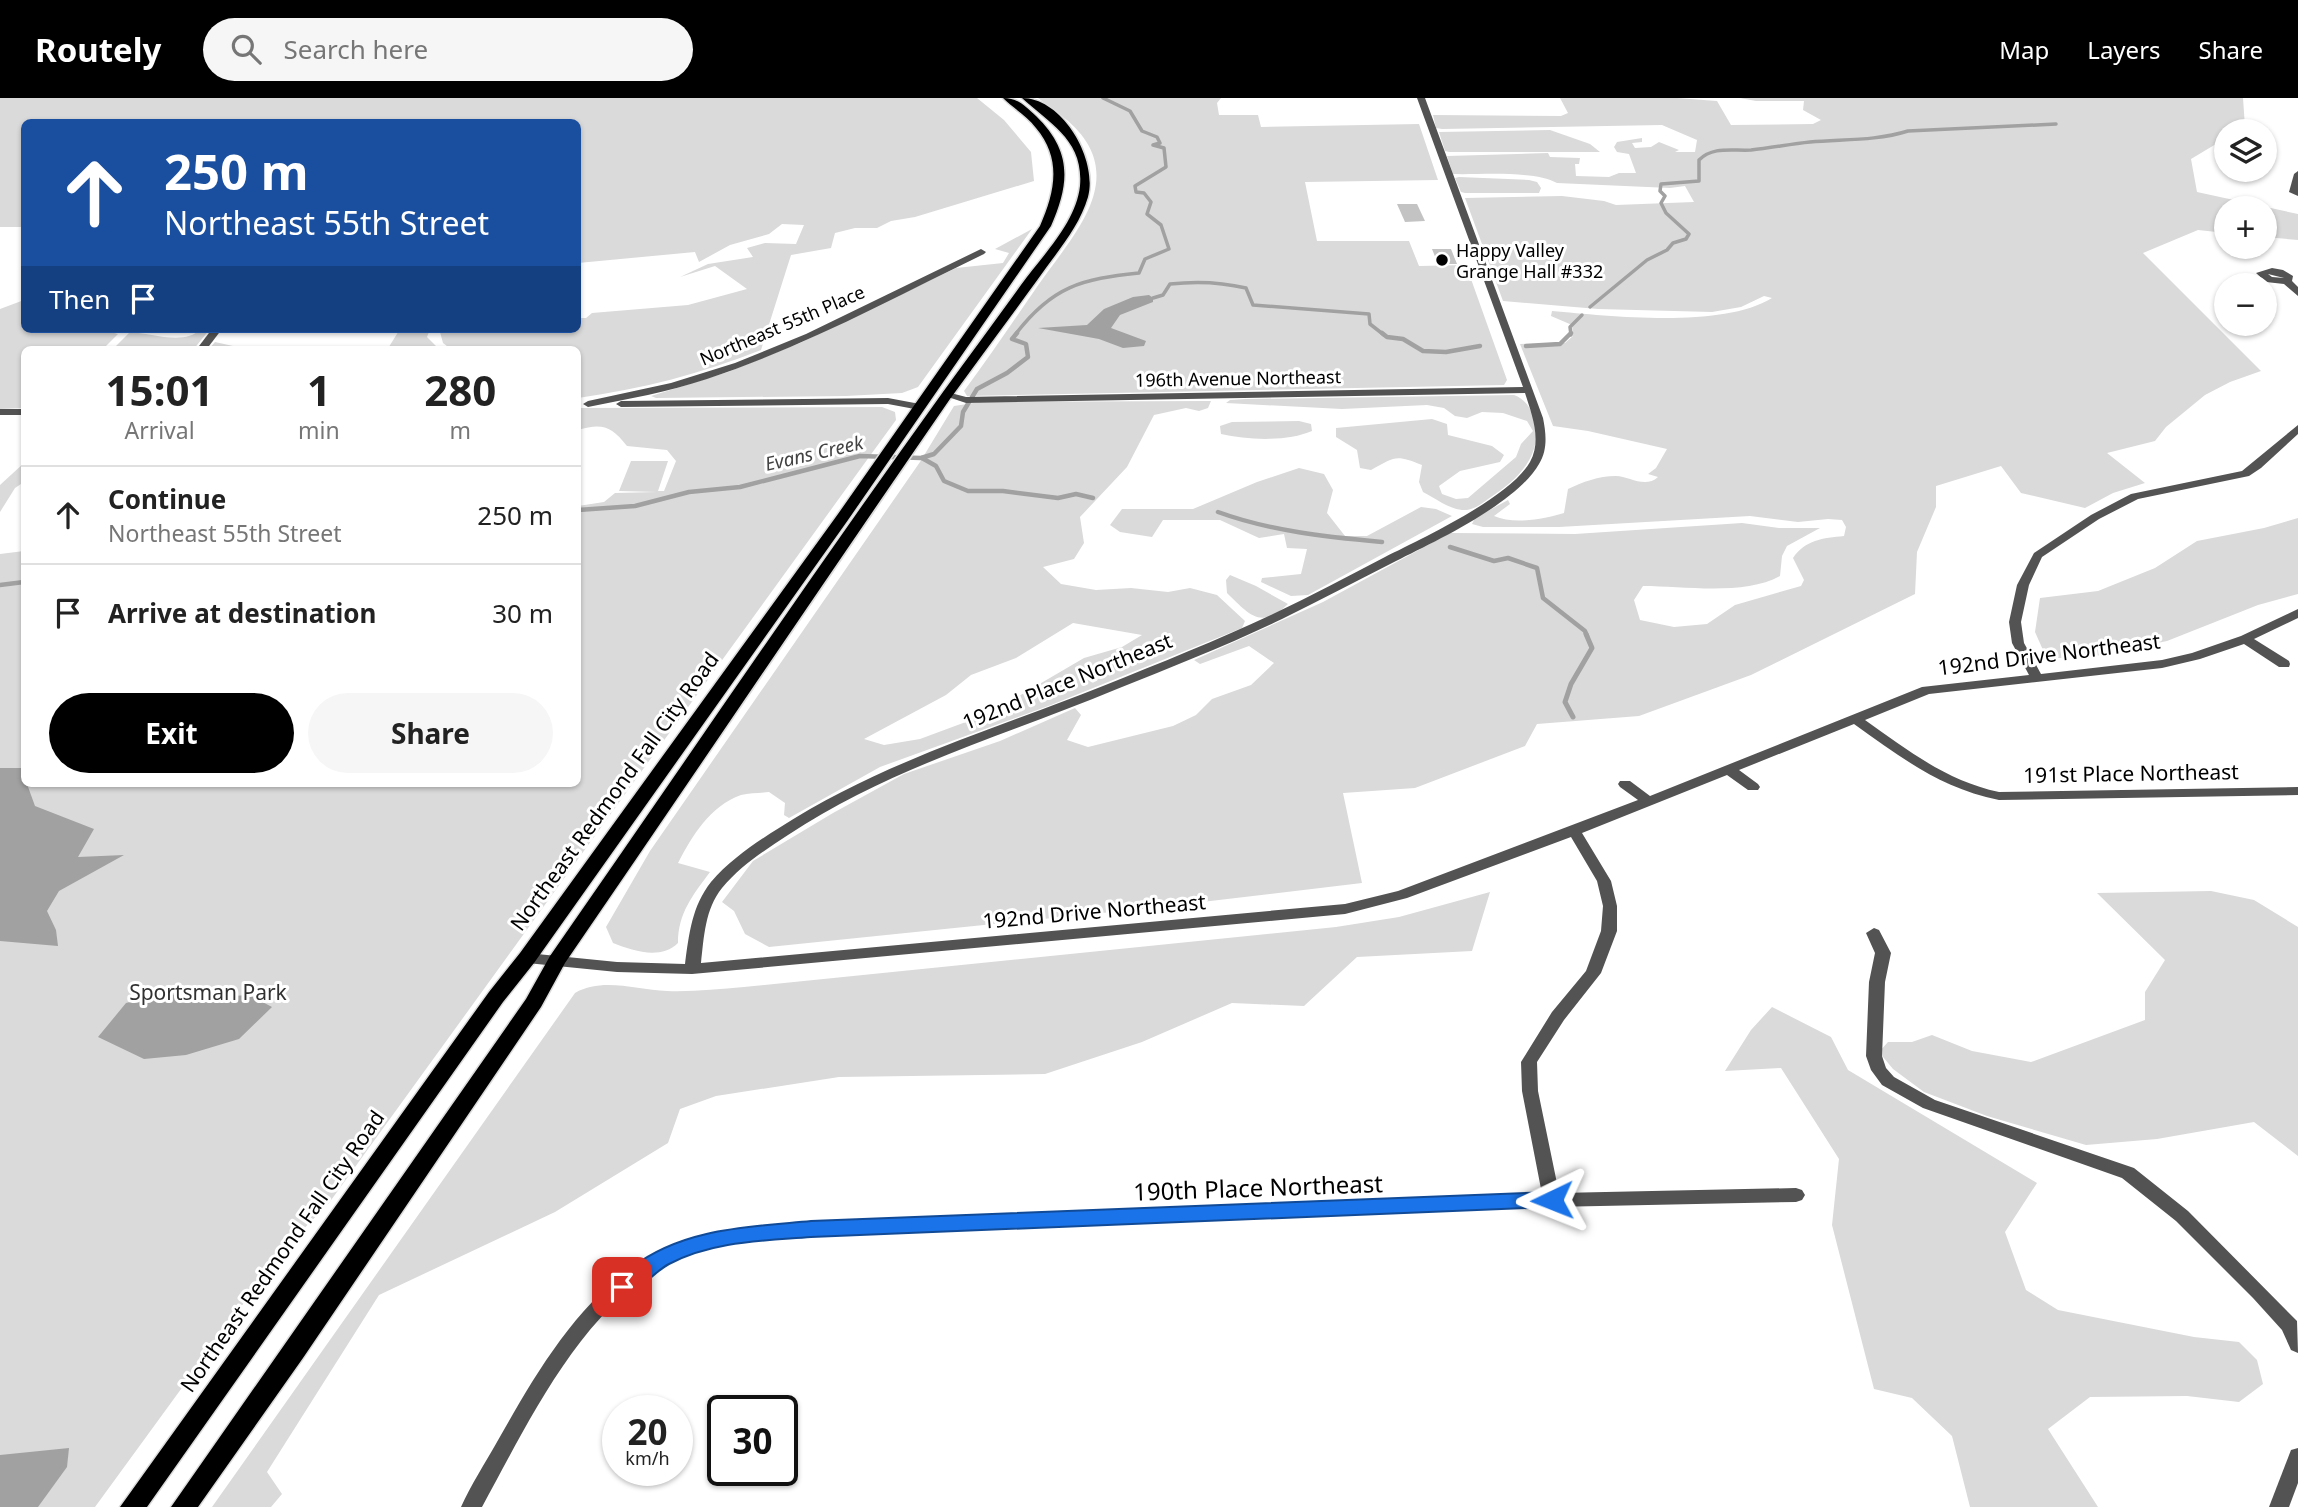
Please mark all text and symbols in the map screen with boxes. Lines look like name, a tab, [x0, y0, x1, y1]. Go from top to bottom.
search box	[203, 18, 693, 81]
text: Routely	[35, 27, 161, 72]
icon: search	[227, 30, 265, 68]
text: Search here	[283, 31, 428, 67]
text: Map	[1999, 33, 2049, 66]
text: Layers	[2087, 33, 2161, 66]
text: Share	[2199, 33, 2263, 66]
map controls	[2214, 119, 2277, 336]
button: layers	[2214, 119, 2277, 182]
text: 250 m	[164, 138, 309, 204]
icon: ahead	[49, 147, 140, 238]
button: +	[2214, 196, 2277, 259]
text: Northeast 55th Street	[164, 201, 489, 244]
place label: Happy Valley Grange Hall #332	[1456, 238, 1603, 283]
marker: Happy Valley Grange Hall #332	[1434, 252, 1450, 268]
button: −	[2214, 273, 2277, 336]
street label: Northeast 55th Place	[696, 279, 868, 371]
icon: arrive	[124, 280, 162, 318]
text: Then	[49, 281, 110, 317]
text: 15:01	[106, 361, 213, 418]
text: 1	[307, 361, 331, 418]
text: 280	[424, 361, 496, 418]
street label: 196th Avenue Northeast	[1135, 364, 1342, 392]
text: Arrival	[124, 414, 195, 446]
text: min	[298, 414, 340, 446]
text: m	[450, 414, 471, 446]
water label: Evans Creek	[762, 429, 866, 477]
text: Continue	[108, 481, 226, 517]
icon: ahead	[49, 496, 87, 534]
text: 250 m	[477, 497, 553, 533]
text: Northeast 55th Street	[108, 517, 342, 549]
icon: arrive	[49, 594, 87, 632]
text: Arrive at destination	[108, 595, 377, 631]
text: 30 m	[492, 595, 553, 631]
street label: 192nd Place Northeast	[958, 626, 1176, 736]
street label: 192nd Drive Northeast	[1936, 626, 2162, 682]
street label: Northeast Redmond Fall City Road	[503, 646, 725, 936]
button: Exit	[49, 693, 294, 773]
button: Share	[308, 693, 553, 773]
street label: 191st Place Northeast	[2023, 757, 2239, 789]
street label: 192nd Drive Northeast	[981, 887, 1207, 935]
park label: Sportsman Park	[129, 978, 288, 1006]
street label: Northeast Redmond Fall City Road	[174, 1105, 390, 1397]
position arrow	[1515, 1163, 1589, 1237]
street label: 190th Place Northeast	[1133, 1166, 1384, 1208]
pin	[592, 1257, 652, 1317]
icon: arrive	[603, 1268, 641, 1306]
speed limit sign: 30	[707, 1395, 798, 1486]
text: 20	[627, 1408, 668, 1455]
text: km/h	[625, 1446, 670, 1470]

